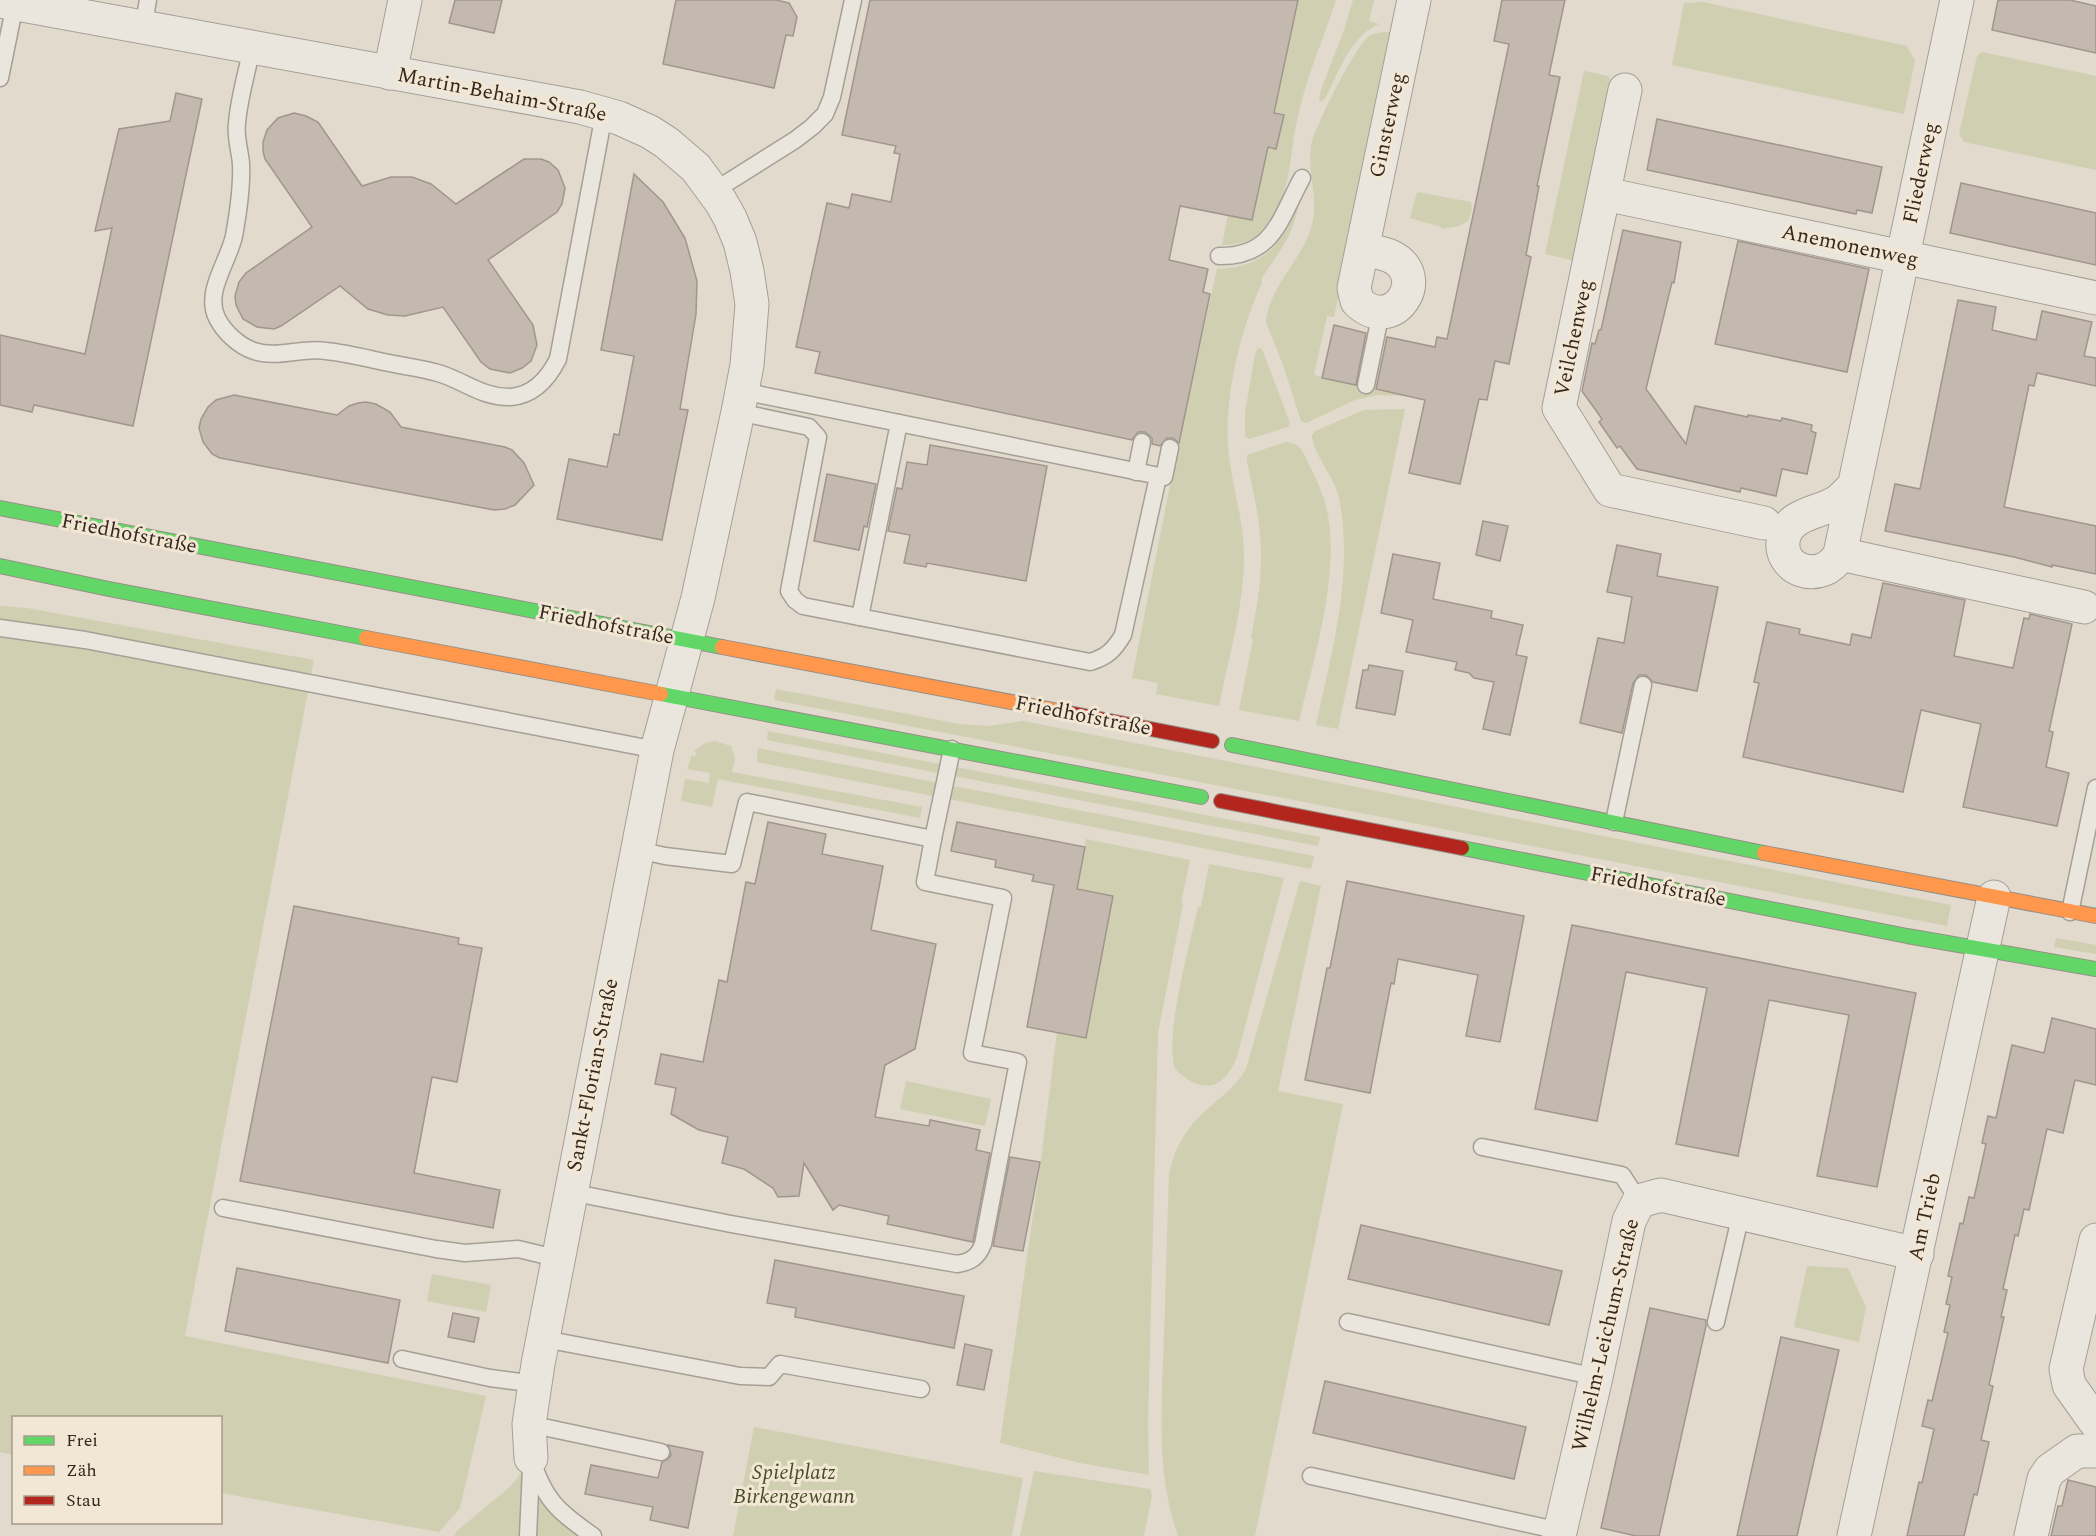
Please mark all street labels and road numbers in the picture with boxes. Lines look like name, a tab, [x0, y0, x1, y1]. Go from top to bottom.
street label: Martin-Behaim-Straße	[395, 59, 609, 131]
street label: Ginsterweg	[1361, 69, 1415, 181]
street label: Fliederweg	[1895, 119, 1947, 227]
street label: Anemonenweg	[1779, 216, 1921, 276]
street label: Veilchenweg	[1546, 276, 1602, 400]
street label: Friedhofstraße	[58, 505, 200, 563]
street label: Friedhofstraße	[535, 596, 677, 654]
street label: Friedhofstraße	[1012, 687, 1154, 745]
street label: Friedhofstraße	[1587, 858, 1729, 916]
street label: Sankt-Florian-Straße	[559, 976, 627, 1174]
street label: Am Trieb	[1900, 1170, 1950, 1264]
street label: Wilhelm-Leichum-Straße	[1564, 1215, 1648, 1455]

